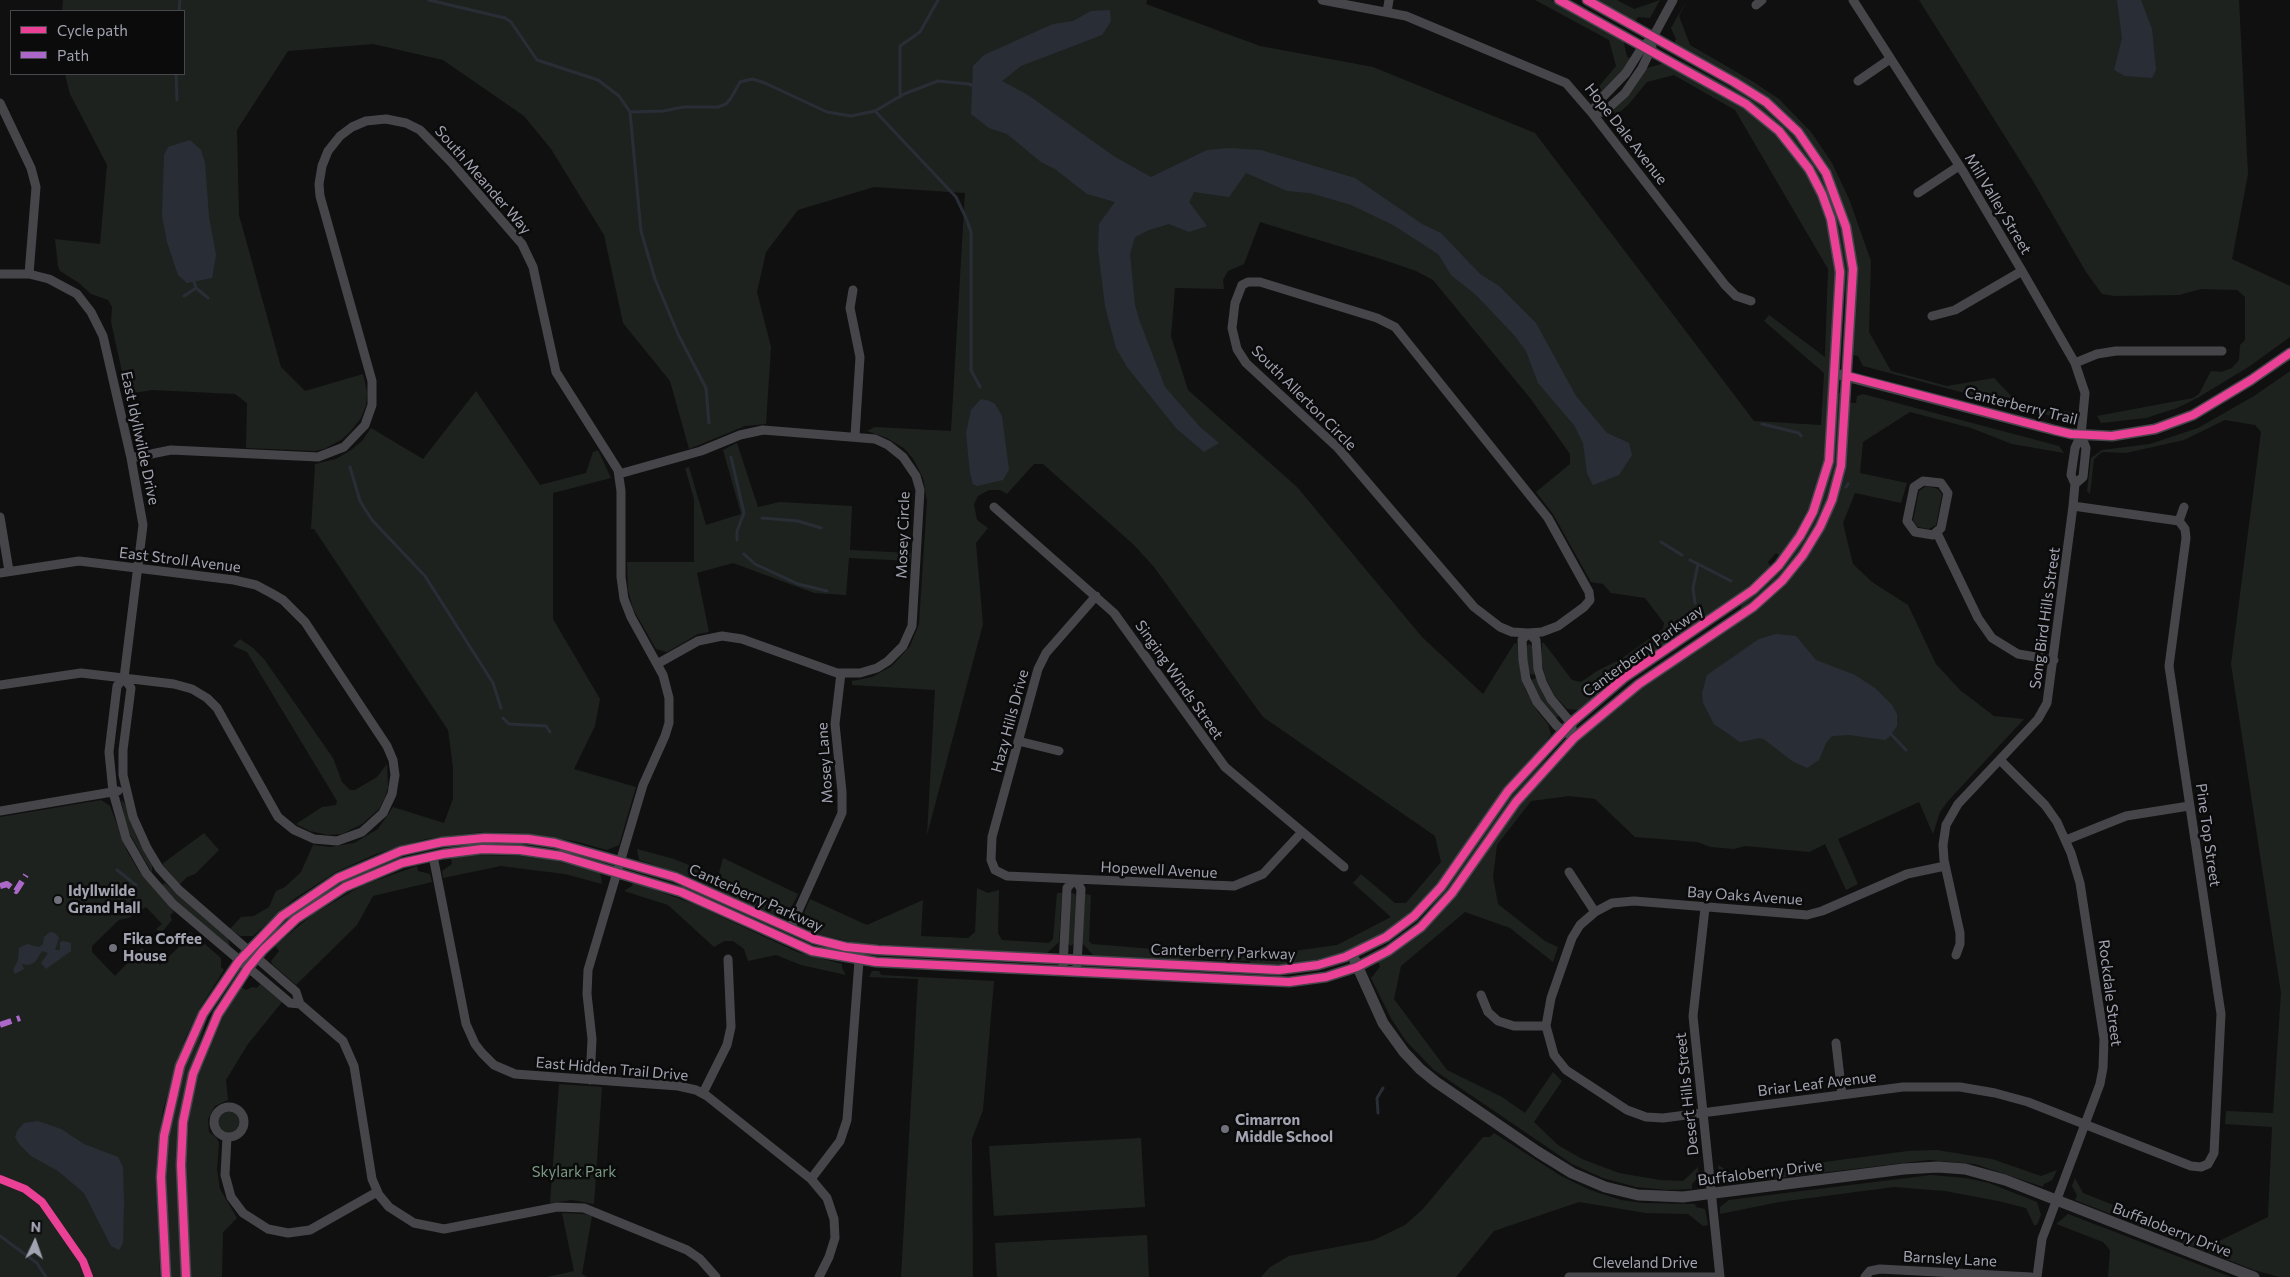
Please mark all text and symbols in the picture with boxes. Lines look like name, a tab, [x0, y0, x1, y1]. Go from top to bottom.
legend	[10, 10, 185, 75]
text: Cycle path	[57, 21, 128, 39]
text: Path	[57, 46, 89, 64]
street label: Hope Dale Avenue	[1581, 80, 1671, 188]
street label: South Meander Way	[431, 122, 535, 238]
street label: Mill Valley Street	[1961, 150, 2035, 258]
street label: South Allerton Circle	[1248, 342, 1360, 454]
street label: East Idyllwilde Drive	[117, 370, 163, 506]
street label: Canterberry Trail	[1963, 383, 2079, 429]
street label: Mosey Circle	[892, 491, 914, 579]
street label: East Stroll Avenue	[118, 544, 242, 576]
street label: Song Bird Hills Street	[2026, 546, 2064, 690]
street label: Canterberry Parkway	[1579, 601, 1707, 701]
street label: Singing Winds Street	[1131, 617, 1227, 743]
street label: Hazy Hills Drive	[988, 668, 1032, 774]
street label: Mosey Lane	[813, 722, 837, 804]
street label: Pine Top Street	[2192, 782, 2224, 888]
street label: Hopewell Avenue	[1100, 858, 1218, 882]
street label: Canterberry Parkway	[686, 860, 826, 936]
place label: Idyllwilde Grand Hall	[68, 882, 141, 917]
street label: Bay Oaks Avenue	[1687, 883, 1803, 909]
marker: Idyllwilde Grand Hall	[52, 894, 64, 906]
place label: Fika Coffee House	[123, 930, 202, 965]
street label: Rockdale Street	[2095, 939, 2125, 1047]
street label: Canterberry Parkway	[1150, 940, 1296, 964]
marker: Fika Coffee House	[107, 942, 119, 954]
street label: Desert Hills Street	[1672, 1032, 1702, 1156]
street label: East Hidden Trail Drive	[535, 1053, 689, 1085]
street label: Briar Leaf Avenue	[1757, 1068, 1877, 1100]
place label: Cimarron Middle School	[1235, 1111, 1333, 1146]
marker: Cimarron Middle School	[1219, 1123, 1231, 1135]
street label: Buffaloberry Drive	[1697, 1156, 1823, 1190]
park label: Skylark Park	[532, 1163, 616, 1181]
street label: Buffaloberry Drive	[2110, 1199, 2234, 1261]
north arrow	[10, 1217, 60, 1267]
text: N	[30, 1218, 41, 1235]
street label: Barnsley Lane	[1903, 1248, 1997, 1270]
street label: Cleveland Drive	[1592, 1254, 1698, 1272]

